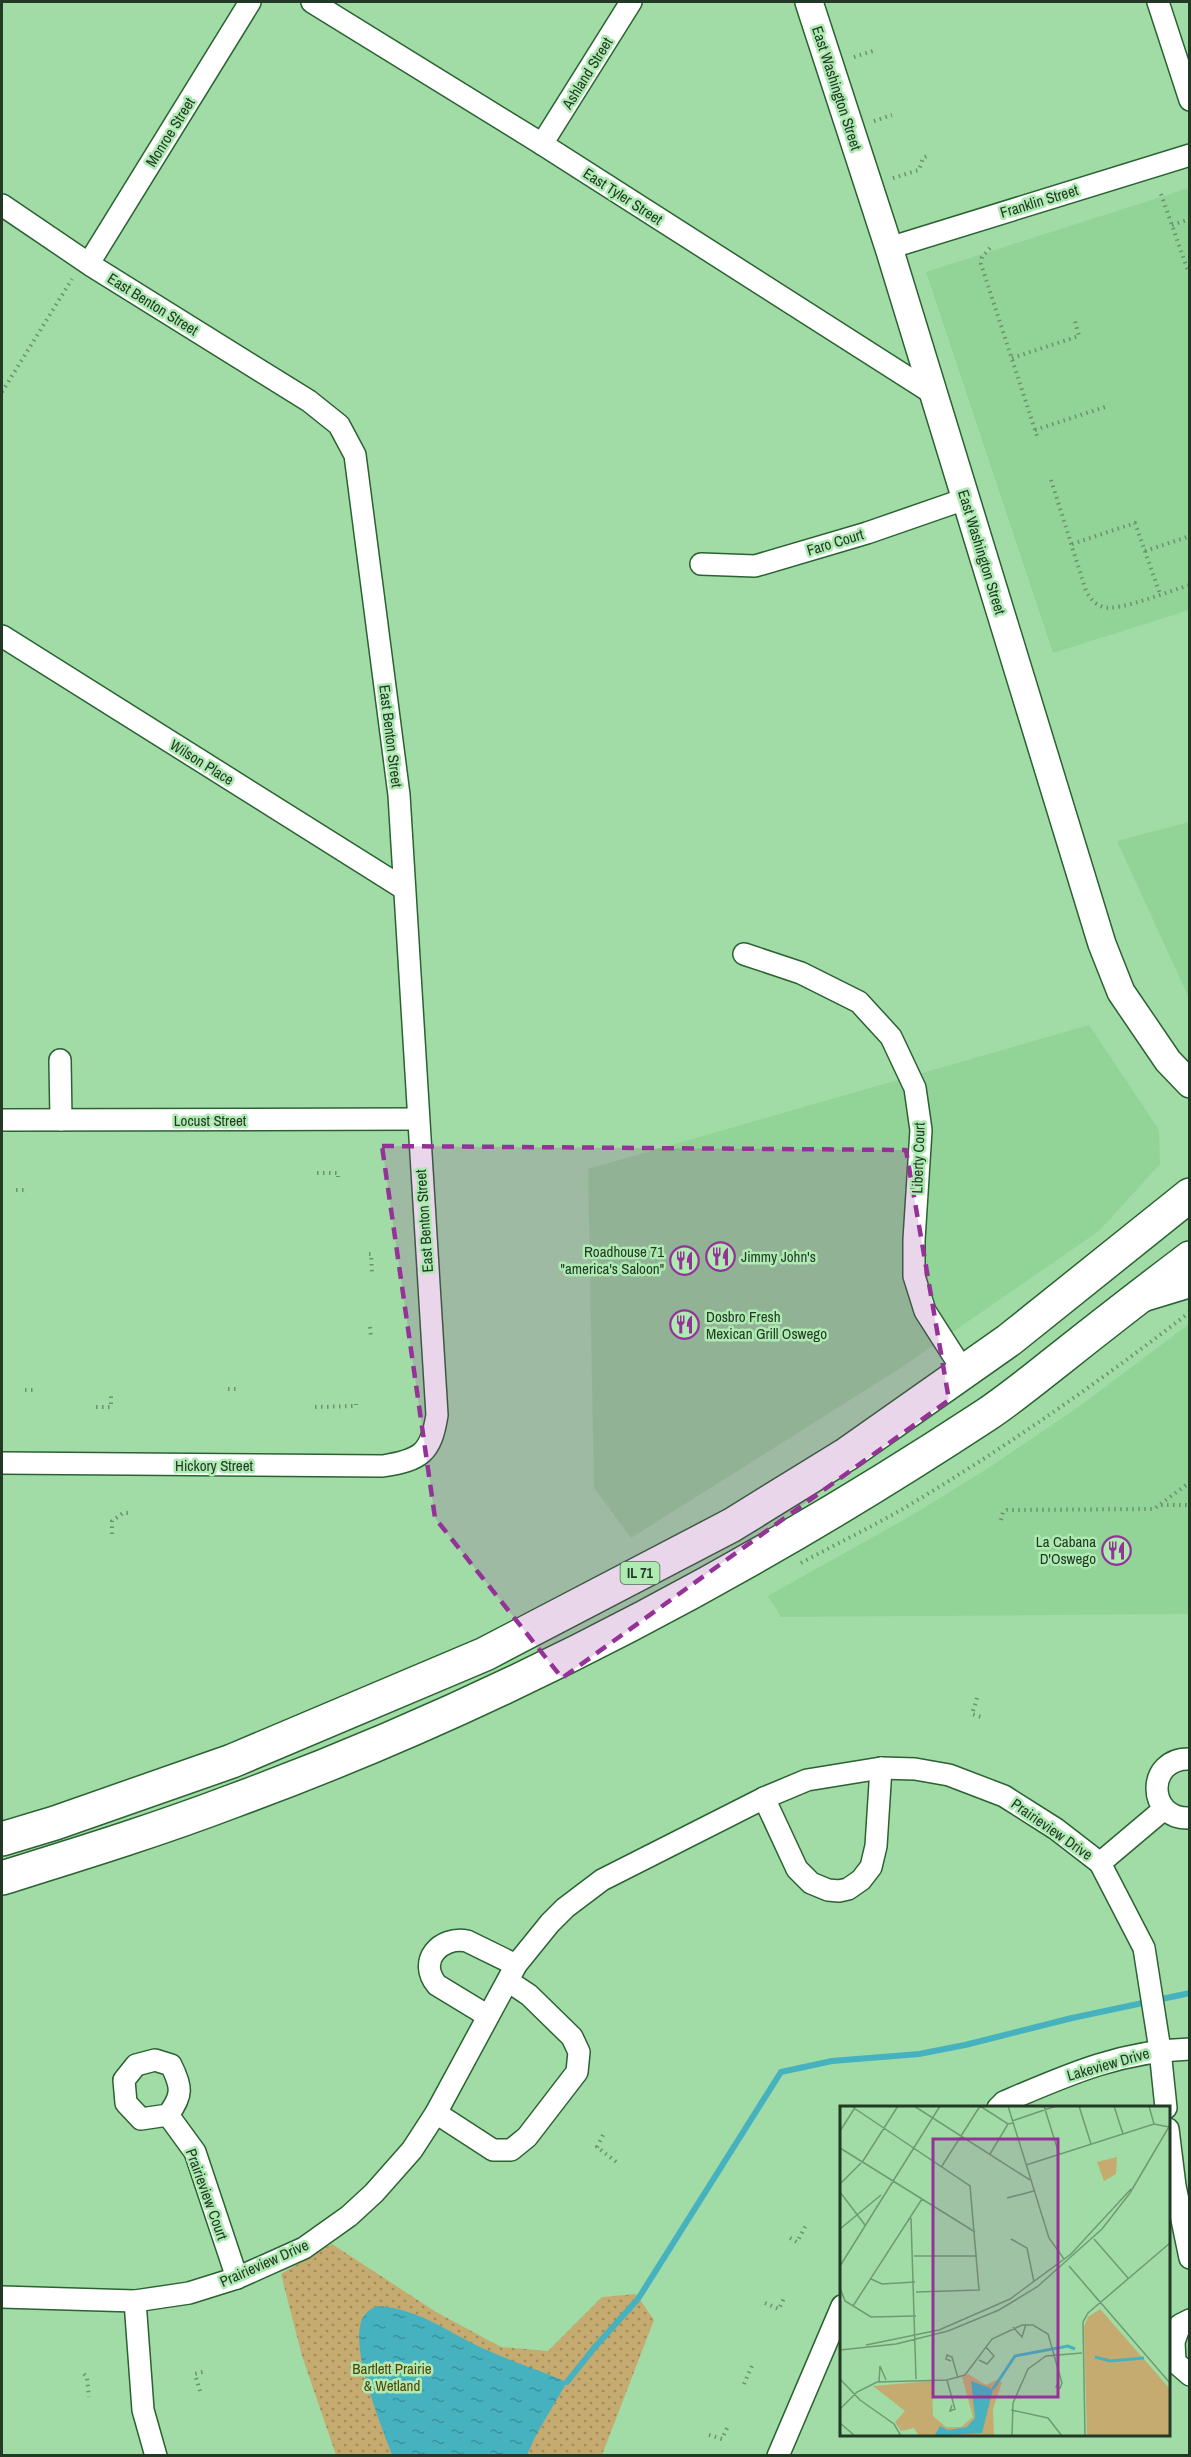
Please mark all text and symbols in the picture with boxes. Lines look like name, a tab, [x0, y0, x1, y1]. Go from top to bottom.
street label: East Washington Street	[807, 23, 867, 153]
street label: Ashland Street	[556, 33, 618, 114]
street label: Monroe Street	[140, 93, 200, 171]
street label: East Tyler Street	[579, 162, 667, 230]
street label: Franklin Street	[997, 179, 1081, 223]
street label: East Benton Street	[104, 268, 203, 341]
street label: East Washington Street	[953, 487, 1011, 618]
street label: Faro Court	[804, 523, 866, 561]
street label: East Benton Street	[374, 683, 408, 789]
street label: Wilson Place	[166, 734, 238, 790]
street label: Locust Street	[174, 1110, 247, 1131]
street label: Liberty Court	[906, 1122, 930, 1194]
street label: East Benton Street	[410, 1168, 438, 1273]
restaurant icon: Jimmy John's	[704, 1240, 736, 1272]
place label: Roadhouse 71 "america's Saloon"	[561, 1241, 664, 1279]
restaurant icon: Roadhouse 71 "america's Saloon"	[669, 1244, 701, 1276]
place label: Jimmy John's	[741, 1246, 816, 1267]
place label: Dosbro Fresh Mexican Grill Oswego	[706, 1306, 827, 1344]
restaurant icon: Dosbro Fresh Mexican Grill Oswego	[669, 1309, 701, 1341]
street label: Hickory Street	[175, 1455, 254, 1476]
place label: La Cabana D'Oswego	[1036, 1531, 1096, 1569]
restaurant icon: La Cabana D'Oswego	[1101, 1534, 1133, 1566]
road number: IL 71	[620, 1562, 660, 1584]
street label: Prairieview Drive	[1007, 1793, 1097, 1865]
street label: Lakeview Drive	[1064, 2042, 1152, 2086]
inset map	[840, 2106, 1170, 2436]
street label: Prairieview Court	[181, 2145, 233, 2243]
street label: Prairieview Drive	[216, 2234, 312, 2292]
park label: Bartlett Prairie & Wetland	[352, 2358, 432, 2396]

